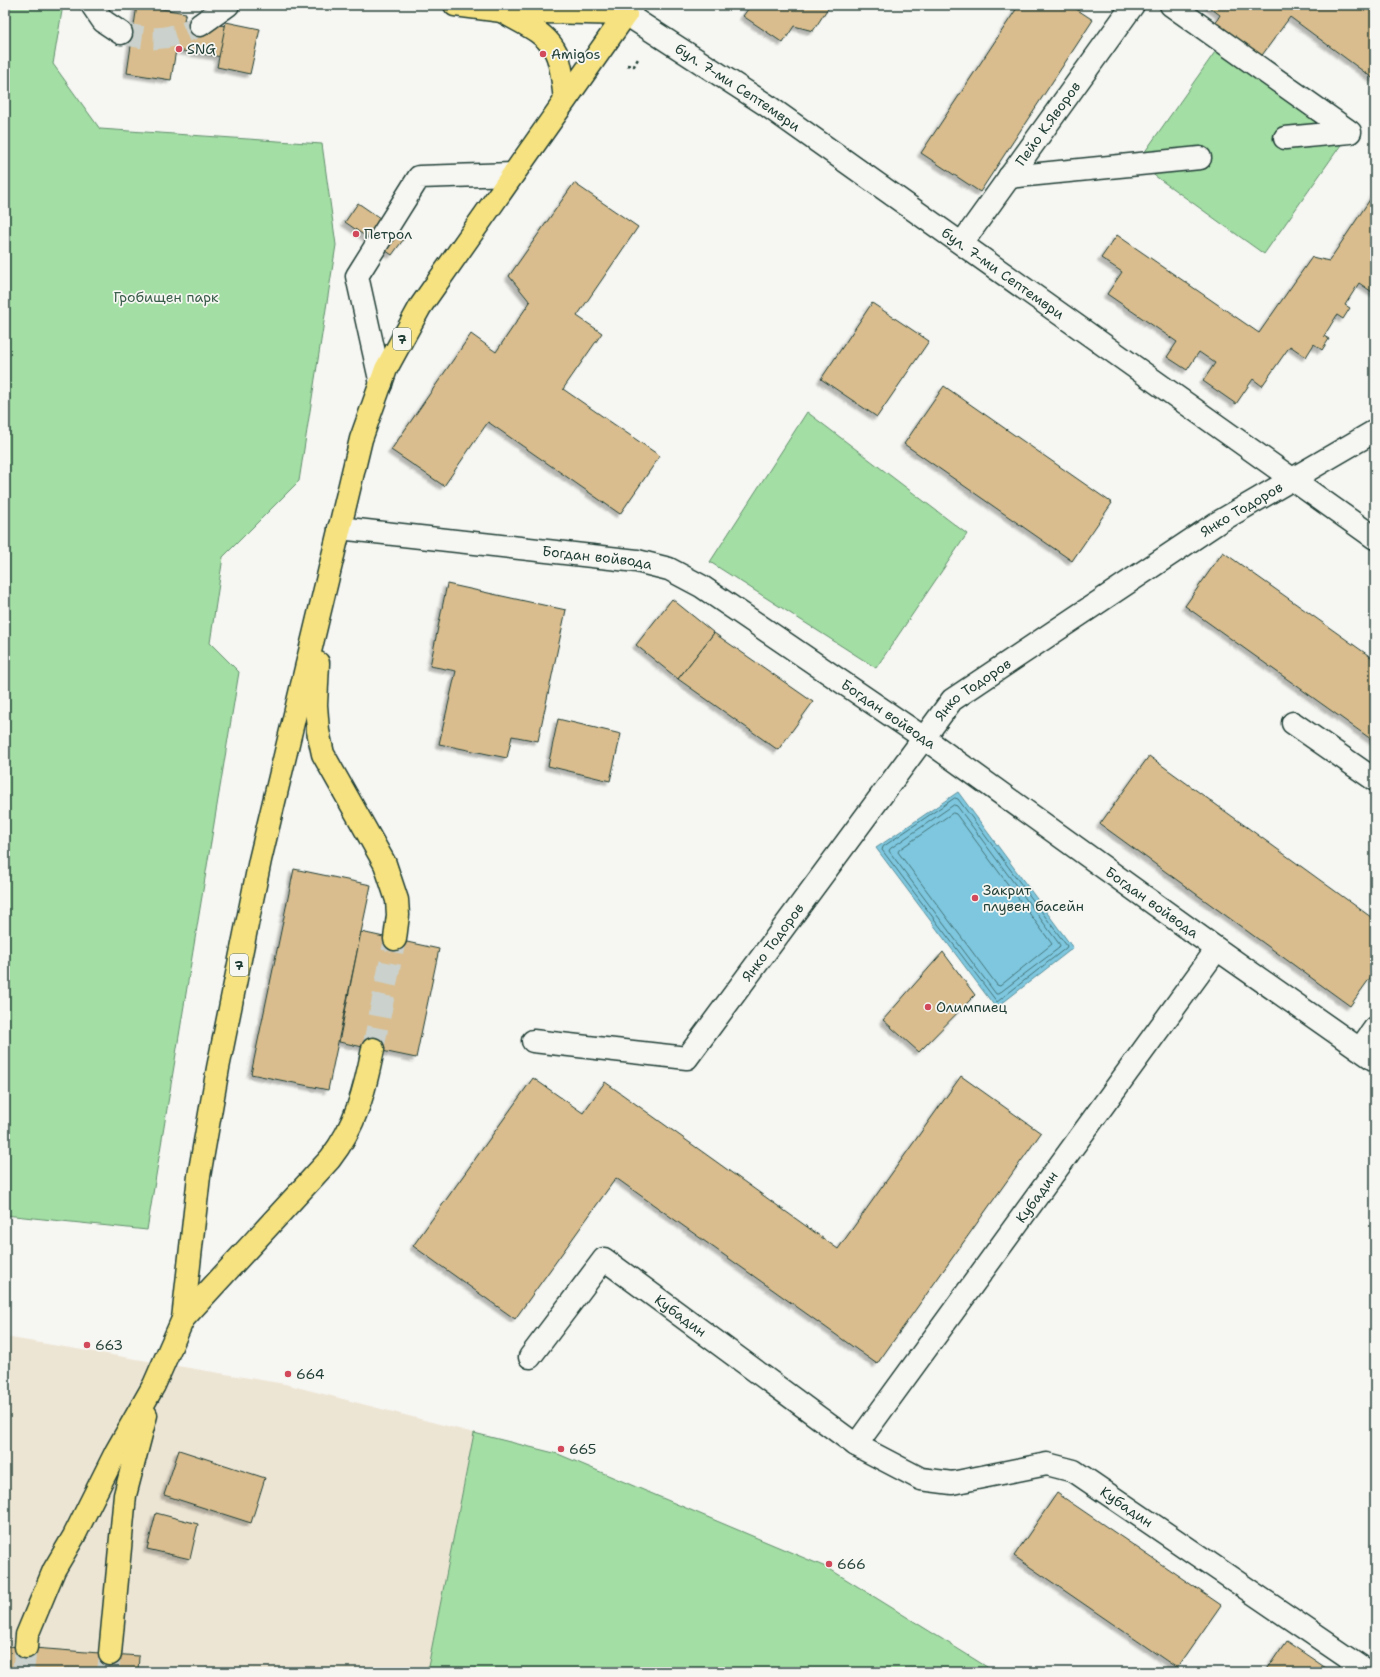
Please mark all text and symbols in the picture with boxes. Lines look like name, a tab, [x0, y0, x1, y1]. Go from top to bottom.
street label: бул. 7-ми Септември	[672, 39, 804, 135]
place label: SNG	[187, 40, 216, 58]
marker: SNG	[174, 44, 184, 54]
place label: Amigos	[551, 45, 601, 63]
marker: Amigos	[538, 49, 548, 59]
street label: Пейо К.Яворов	[1011, 78, 1084, 169]
street label: бул. 7-ми Септември	[938, 223, 1068, 323]
place label: Петрол	[364, 225, 412, 243]
marker: Петрол	[351, 229, 361, 239]
park label: Гробищен парк	[113, 288, 219, 306]
road number: 7	[393, 328, 411, 350]
street label: Янко Тодоров	[1197, 478, 1286, 541]
street label: Богдан войвода	[541, 542, 655, 574]
street label: Янко Тодоров	[931, 654, 1014, 724]
street label: Богдан войвода	[838, 675, 940, 753]
street label: Богдан войвода	[1102, 863, 1203, 942]
place label: Закрит плувен басейн	[983, 881, 1084, 915]
marker: Закрит плувен басейн	[970, 893, 980, 903]
street label: Янко Тодоров	[738, 900, 808, 985]
road number: 7	[230, 954, 248, 976]
place label: Олимпиец	[936, 998, 1008, 1016]
marker: Олимпиец	[923, 1002, 933, 1012]
street label: Кубадин	[1012, 1167, 1062, 1226]
street label: Кубадин	[651, 1290, 710, 1341]
place label: 663	[95, 1336, 123, 1354]
marker: 663	[82, 1340, 92, 1350]
place label: 664	[296, 1365, 325, 1383]
marker: 664	[283, 1369, 293, 1379]
place label: 665	[569, 1440, 596, 1458]
marker: 665	[556, 1444, 566, 1454]
street label: Кубадин	[1097, 1482, 1156, 1531]
place label: 666	[837, 1555, 866, 1573]
marker: 666	[824, 1559, 834, 1569]

